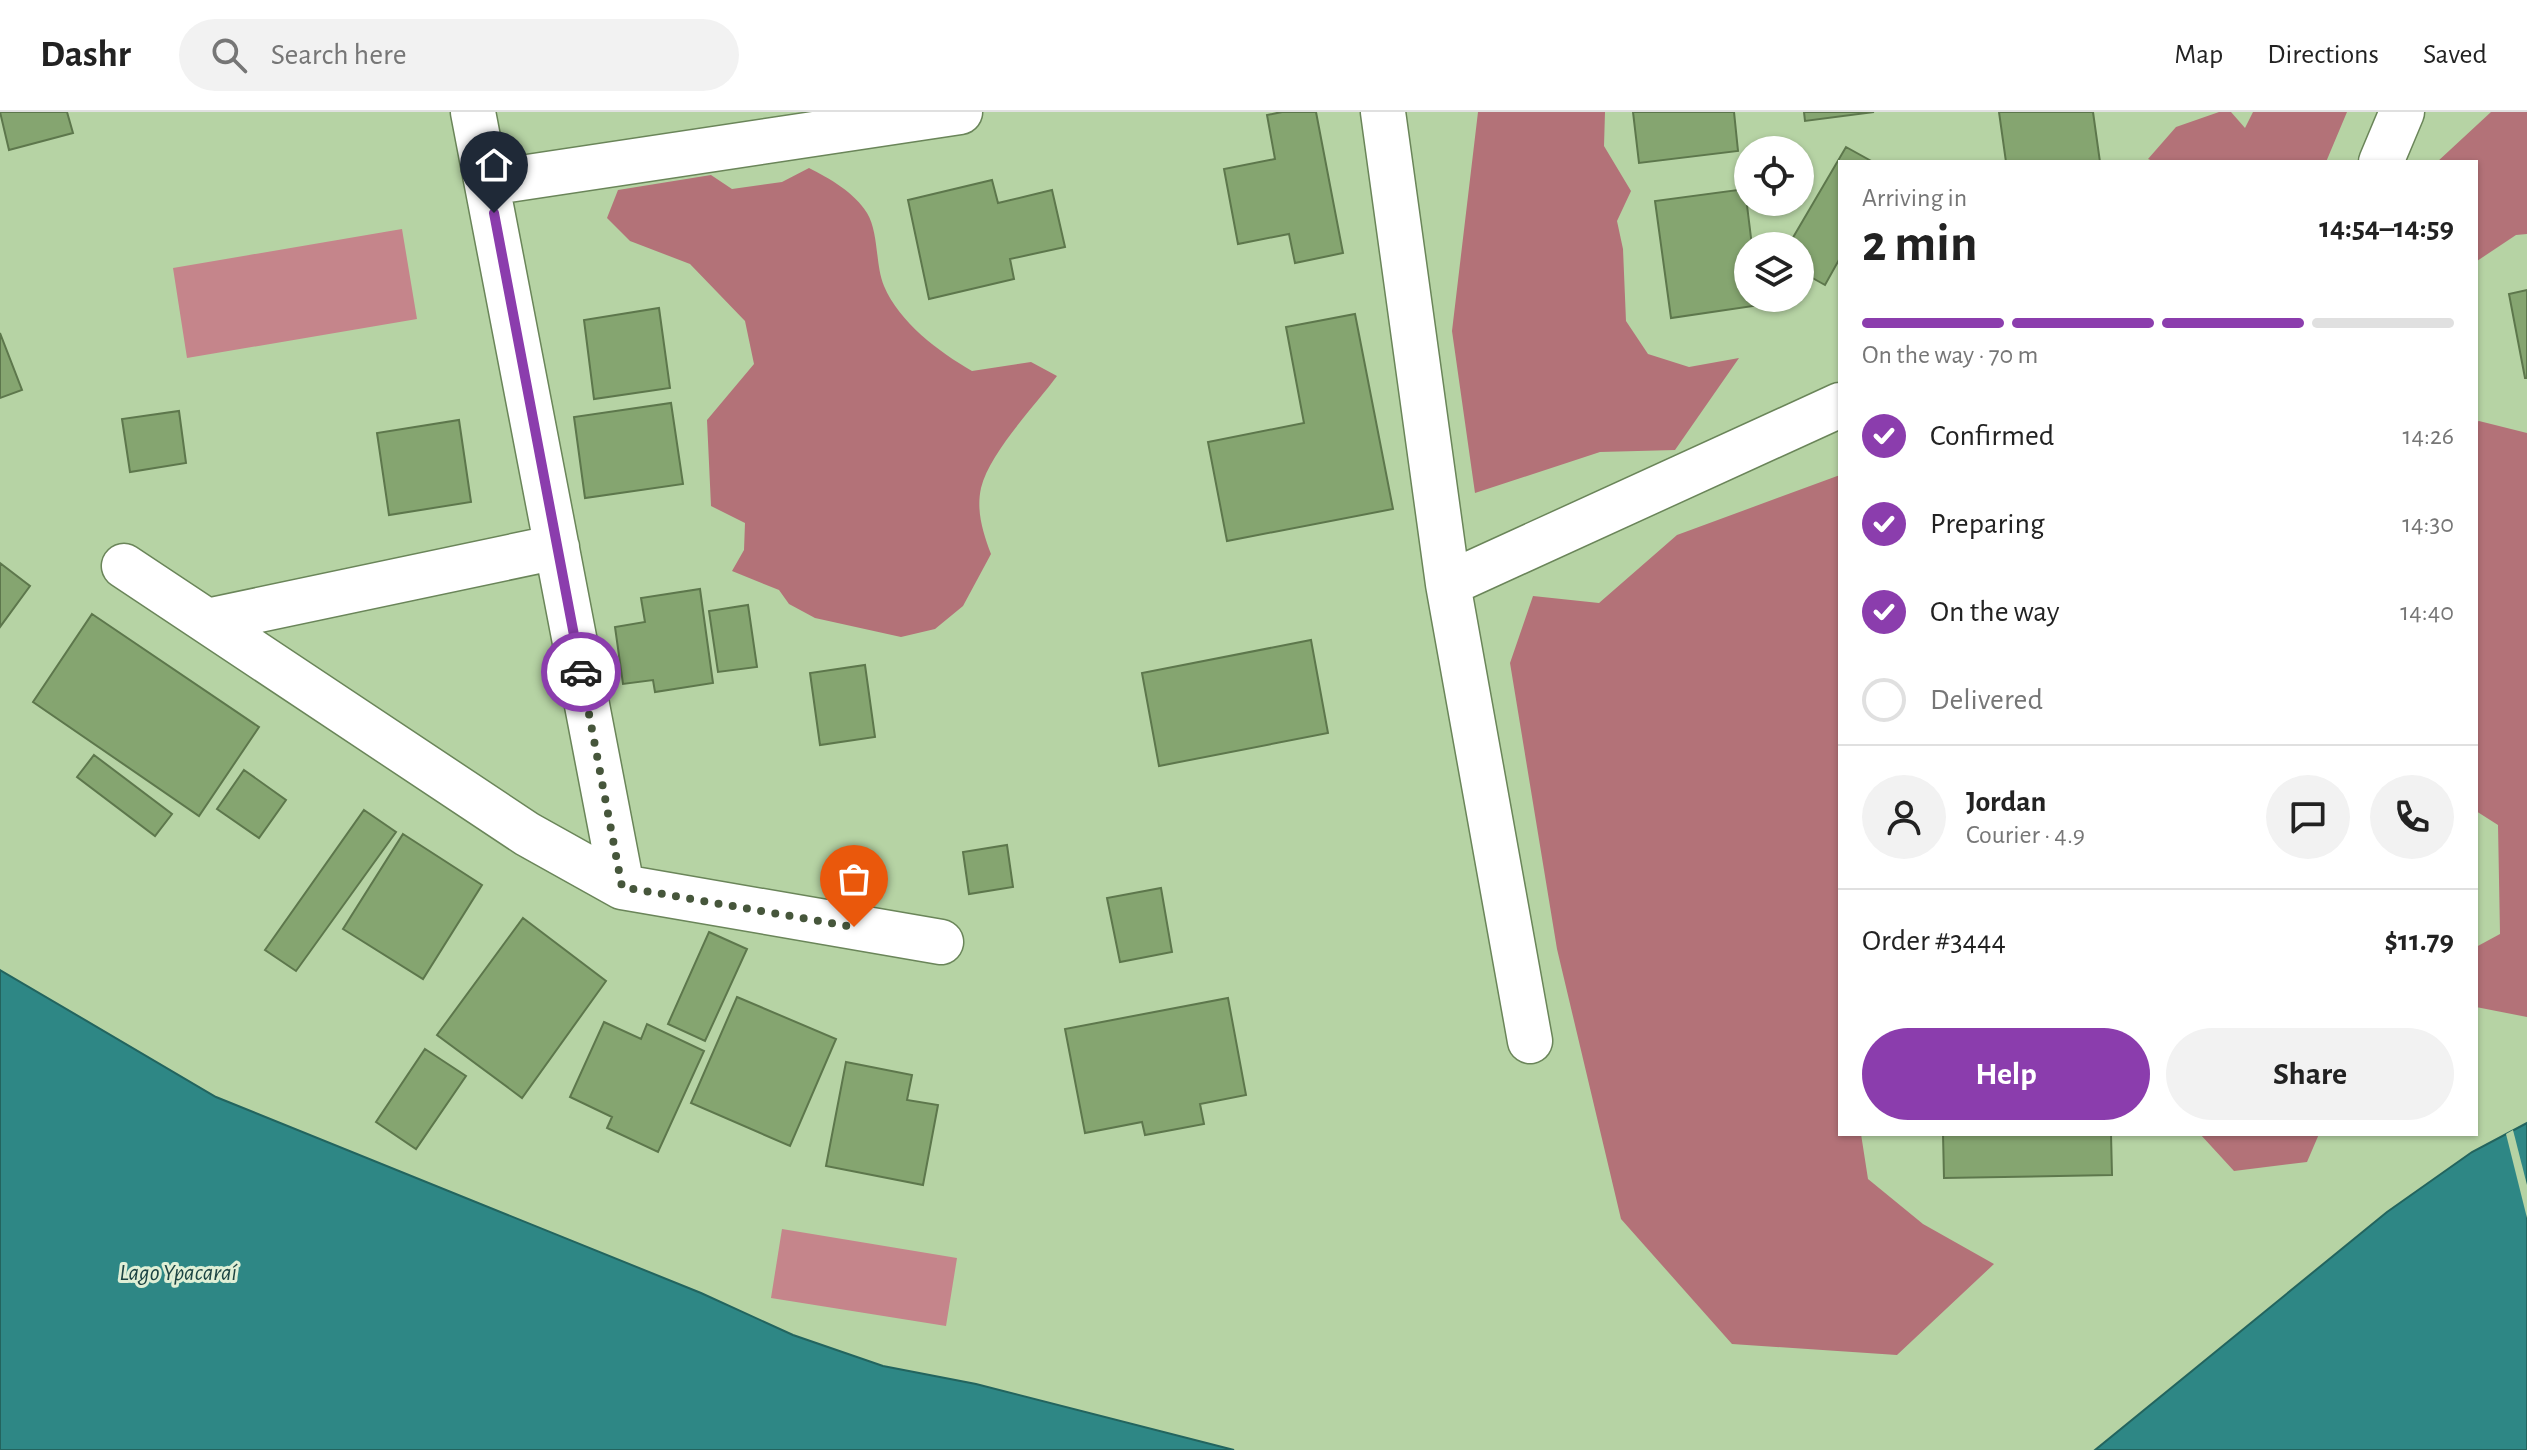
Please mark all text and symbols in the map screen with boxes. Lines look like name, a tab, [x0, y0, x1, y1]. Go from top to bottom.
search box	[179, 19, 739, 91]
icon: search	[207, 33, 251, 77]
text: Dashr	[40, 36, 131, 74]
text: Search here	[271, 40, 407, 70]
text: Map	[2174, 41, 2223, 69]
text: Directions	[2267, 41, 2379, 69]
text: Saved	[2423, 41, 2487, 69]
pin	[460, 131, 528, 213]
map controls	[1734, 136, 1814, 312]
button: locate	[1734, 136, 1814, 216]
icon: home	[472, 143, 516, 187]
text: Arriving in	[1862, 185, 1967, 211]
text: 14:54–14:59	[2319, 213, 2454, 243]
text: 2 min	[1862, 218, 1977, 270]
button: layers	[1734, 232, 1814, 312]
text: On the way · 70 m	[1862, 342, 2038, 368]
icon: check	[1862, 414, 1906, 458]
text: Confirmed	[1930, 421, 2054, 451]
text: 14:26	[2403, 423, 2454, 449]
icon: check	[1862, 502, 1906, 546]
text: Preparing	[1930, 509, 2045, 539]
text: 14:30	[2402, 511, 2454, 537]
icon: check	[1862, 590, 1906, 634]
text: On the way	[1930, 597, 2059, 627]
text: 14:40	[2400, 599, 2454, 625]
courier	[541, 632, 621, 712]
icon: car	[559, 650, 603, 694]
text: Delivered	[1930, 685, 2043, 715]
button: person	[1862, 775, 1946, 859]
button: chat	[2266, 775, 2350, 859]
button: phone	[2370, 775, 2454, 859]
text: Jordan	[1966, 787, 2046, 817]
text: Courier · 4.9	[1966, 822, 2085, 848]
pin	[820, 845, 888, 927]
icon: bag	[832, 857, 876, 901]
text: Order #3444	[1862, 926, 2006, 956]
text: $11.79	[2385, 926, 2454, 956]
button: Help	[1862, 1028, 2150, 1120]
button: Share	[2166, 1028, 2454, 1120]
water label: Lago Ypacaraí	[119, 1261, 239, 1285]

